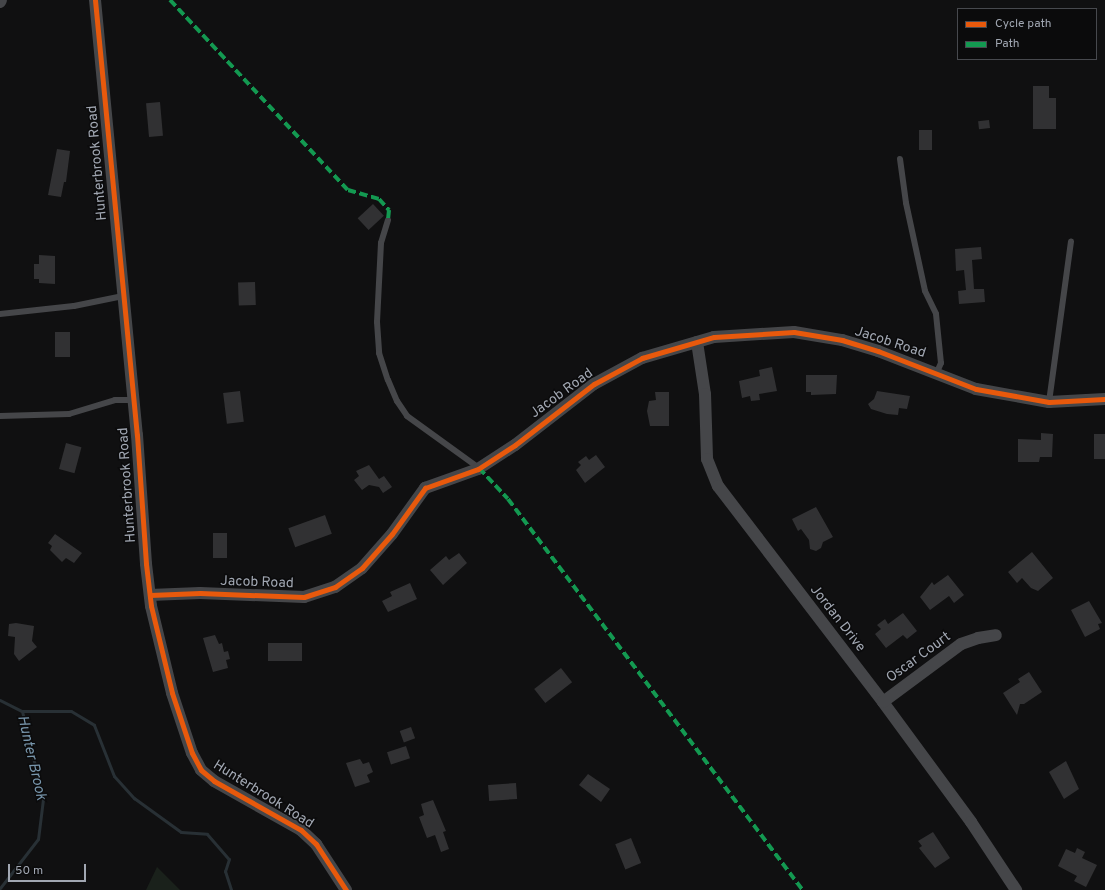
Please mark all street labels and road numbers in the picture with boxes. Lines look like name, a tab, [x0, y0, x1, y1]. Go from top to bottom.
street label: Hunterbrook Road	[85, 105, 111, 221]
street label: Jacob Road	[852, 324, 928, 362]
street label: Jacob Road	[527, 366, 597, 422]
street label: Hunterbrook Road	[116, 427, 140, 543]
street label: Jacob Road	[220, 573, 294, 593]
street label: Jordan Drive	[806, 582, 868, 656]
street label: Oscar Court	[884, 629, 954, 687]
street label: Hunterbrook Road	[210, 757, 316, 833]

